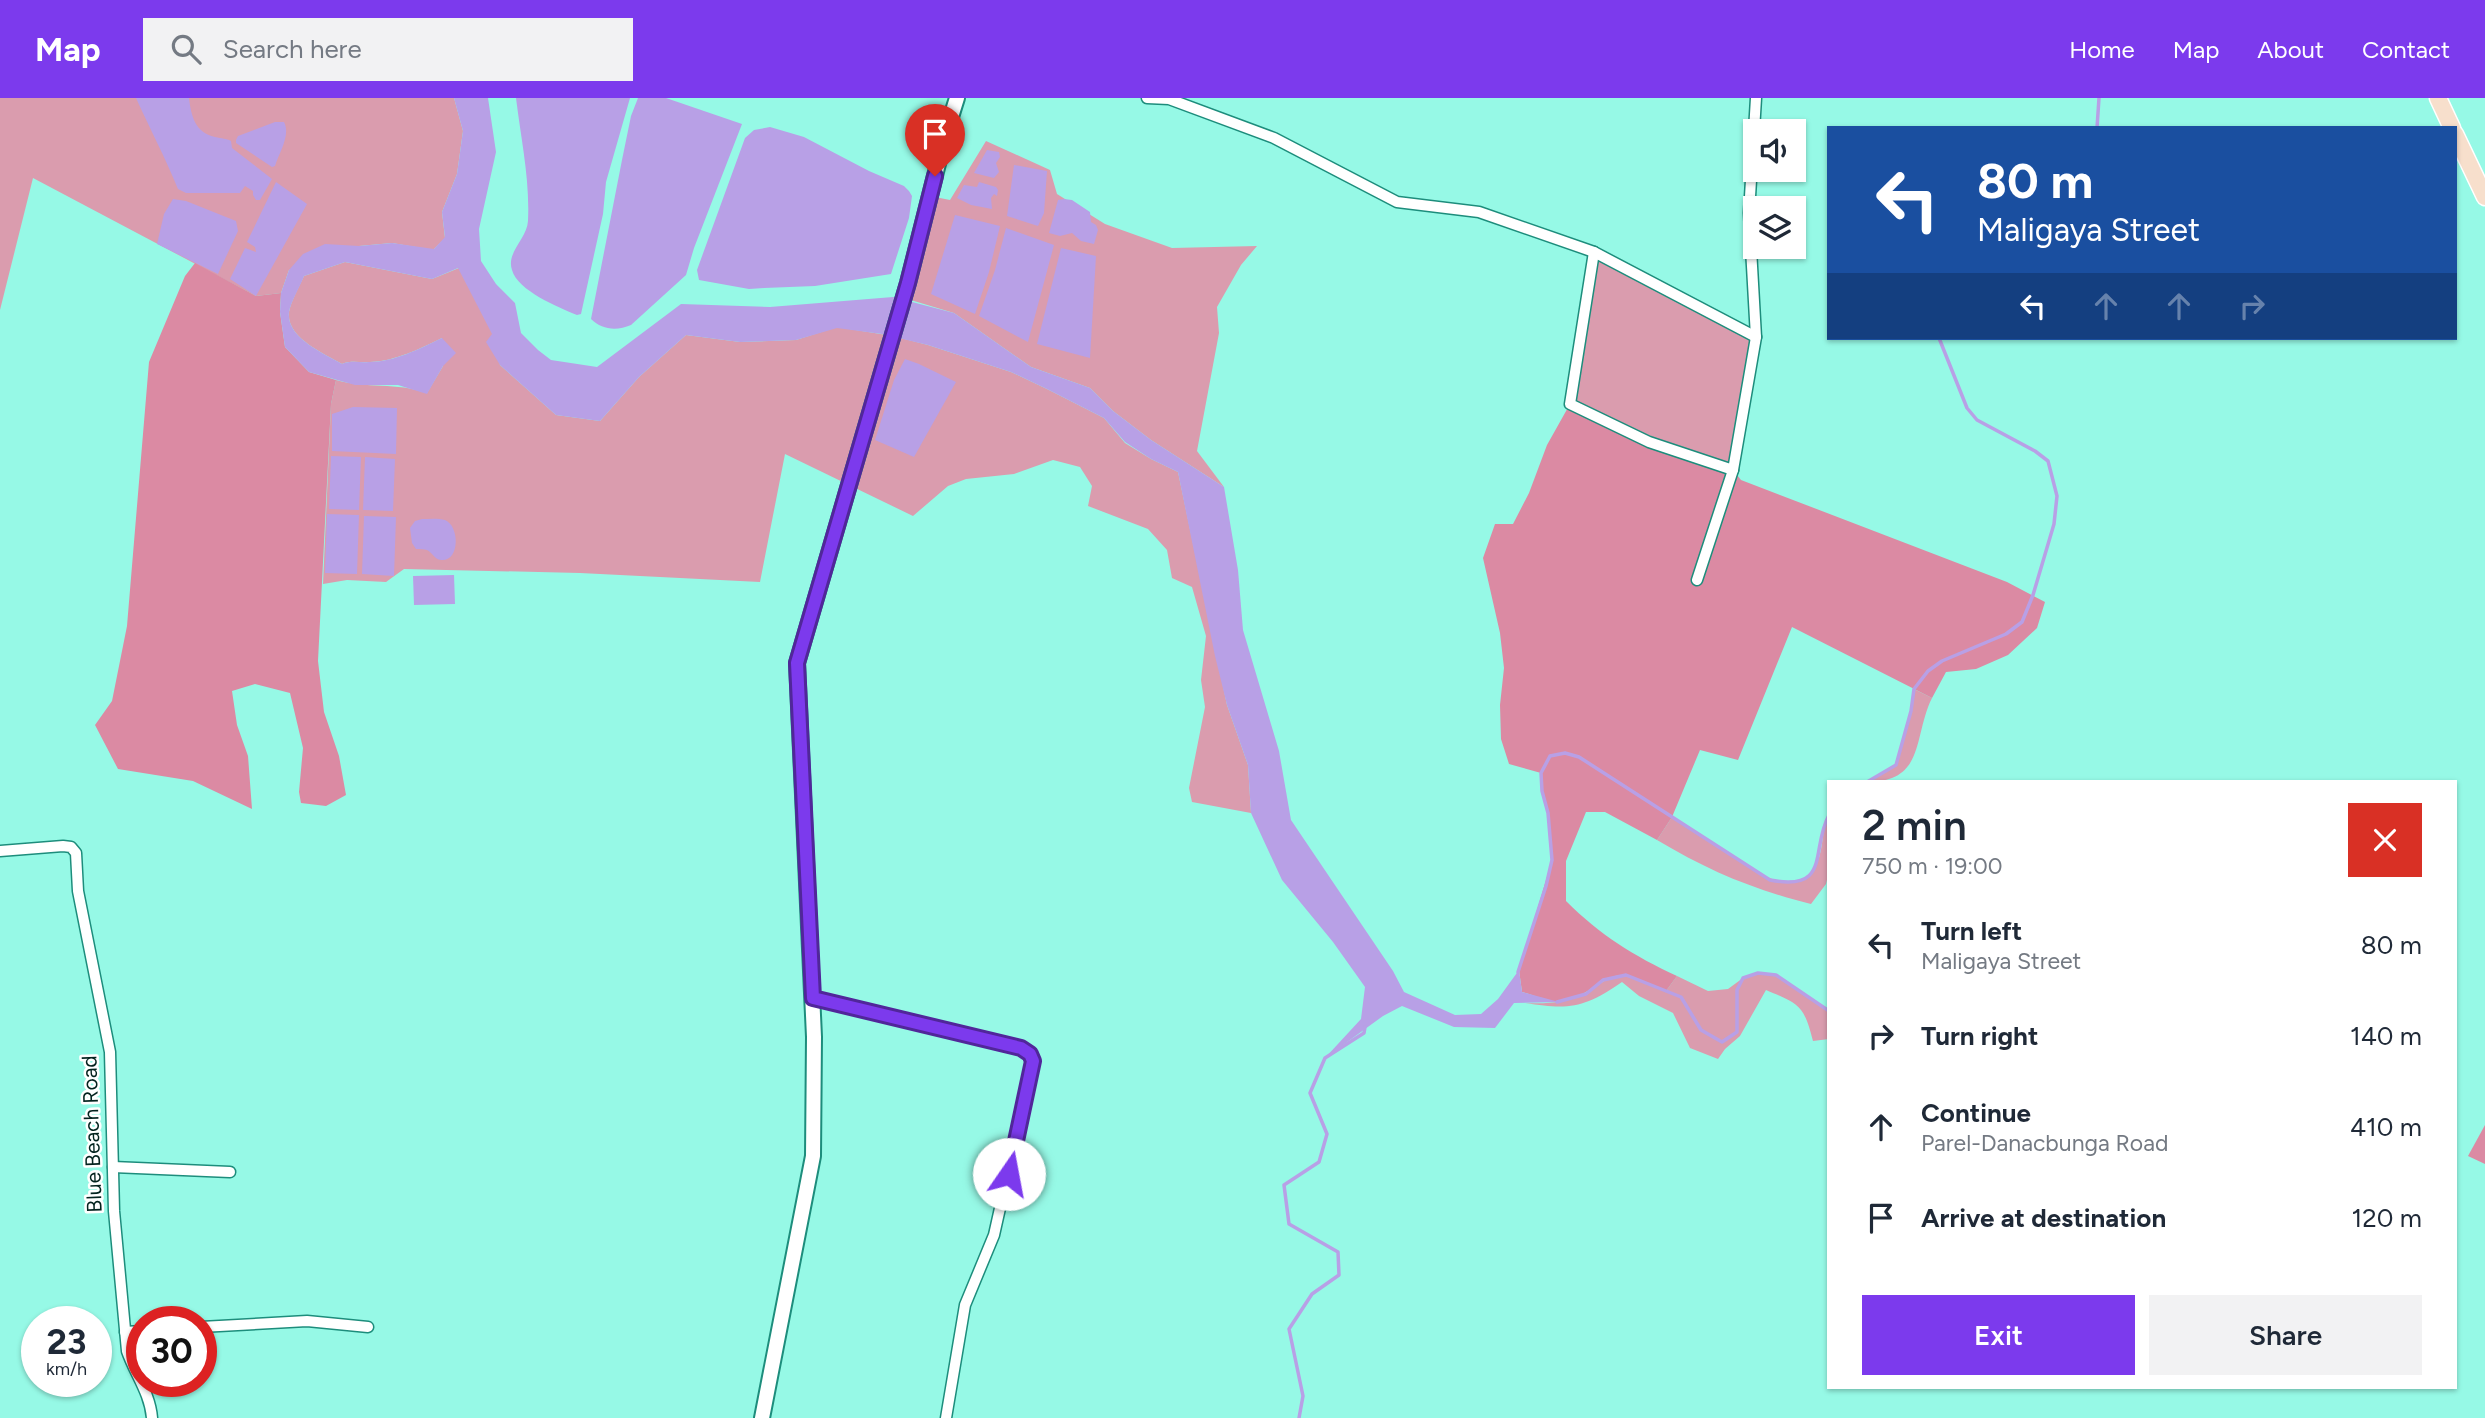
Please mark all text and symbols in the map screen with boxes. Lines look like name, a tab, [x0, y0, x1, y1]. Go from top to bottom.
search box	[143, 18, 633, 81]
text: Map	[35, 30, 101, 69]
icon: search	[167, 30, 205, 68]
text: Search here	[223, 33, 362, 65]
text: Home	[2069, 35, 2135, 64]
text: Map	[2173, 35, 2219, 64]
text: About	[2257, 35, 2324, 64]
text: Contact	[2362, 35, 2450, 64]
pin	[905, 104, 965, 176]
icon: arrive	[916, 115, 954, 153]
map controls	[1743, 119, 1806, 259]
button: sound	[1743, 119, 1806, 182]
text: 80 m	[1977, 151, 2093, 210]
icon: left	[1862, 154, 1953, 245]
button: layers	[1743, 196, 1806, 259]
text: Maligaya Street	[1977, 211, 2200, 249]
icon: left	[2014, 287, 2052, 325]
icon: ahead	[2087, 287, 2125, 325]
icon: ahead	[2160, 287, 2198, 325]
icon: right	[2233, 287, 2271, 325]
text: 2 min	[1862, 800, 1967, 851]
button: close	[2348, 803, 2422, 877]
text: 750 m · 19:00	[1862, 852, 2003, 880]
text: Turn left	[1921, 915, 2022, 947]
icon: left	[1862, 926, 1900, 964]
text: 80 m	[2361, 929, 2422, 961]
text: Maligaya Street	[1921, 947, 2081, 975]
icon: right	[1862, 1017, 1900, 1055]
text: Turn right	[1921, 1020, 2038, 1052]
text: 140 m	[2350, 1020, 2422, 1052]
street label: Blue Beach Road	[76, 1055, 107, 1213]
text: Continue	[1921, 1097, 2031, 1129]
icon: ahead	[1862, 1108, 1900, 1146]
text: 410 m	[2350, 1111, 2422, 1143]
text: Parel-Danacbunga Road	[1921, 1129, 2168, 1157]
position arrow	[972, 1137, 1046, 1211]
icon: arrive	[1862, 1199, 1900, 1237]
text: Arrive at destination	[1921, 1202, 2166, 1234]
text: 120 m	[2352, 1202, 2422, 1234]
button: Exit	[1862, 1295, 2135, 1375]
button: Share	[2149, 1295, 2422, 1375]
speed limit sign: 30	[126, 1306, 217, 1397]
text: 23	[47, 1321, 86, 1363]
text: km/h	[46, 1358, 87, 1380]

